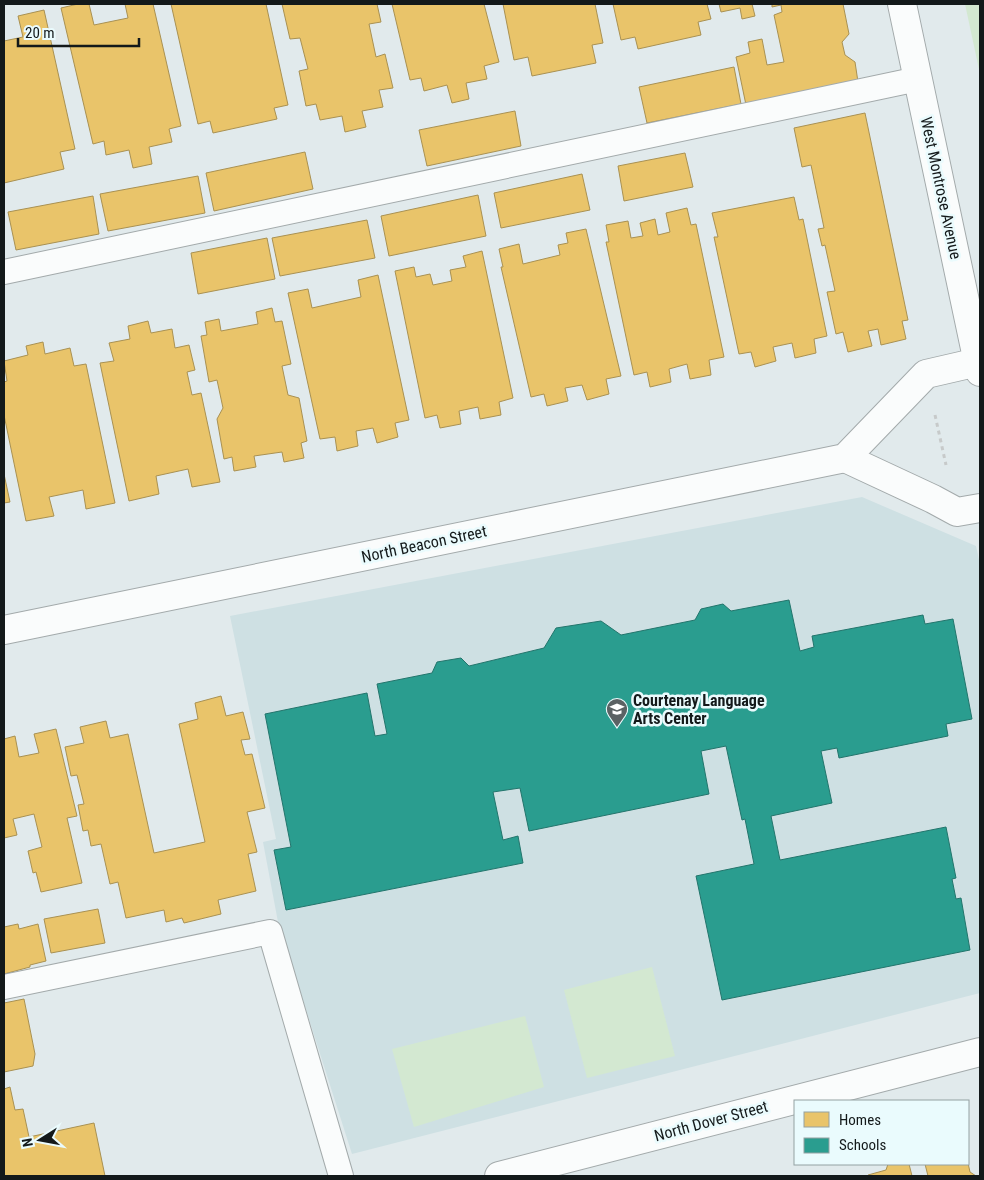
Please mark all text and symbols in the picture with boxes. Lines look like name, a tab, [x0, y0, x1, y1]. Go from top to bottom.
scale bar	[18, 15, 139, 47]
text: 20 m	[25, 24, 55, 42]
street label: West Montrose Avenue	[917, 115, 965, 261]
street label: North Beacon Street	[360, 521, 489, 567]
place label: Courtenay Language Arts Center	[633, 691, 765, 728]
school or university icon: Courtenay Language Arts Center	[605, 697, 629, 728]
street label: North Dover Street	[652, 1097, 770, 1145]
legend	[794, 1100, 969, 1165]
text: Homes	[839, 1111, 881, 1129]
north arrow	[15, 1115, 65, 1165]
text: Schools	[839, 1136, 886, 1154]
text: N	[19, 1137, 36, 1148]

